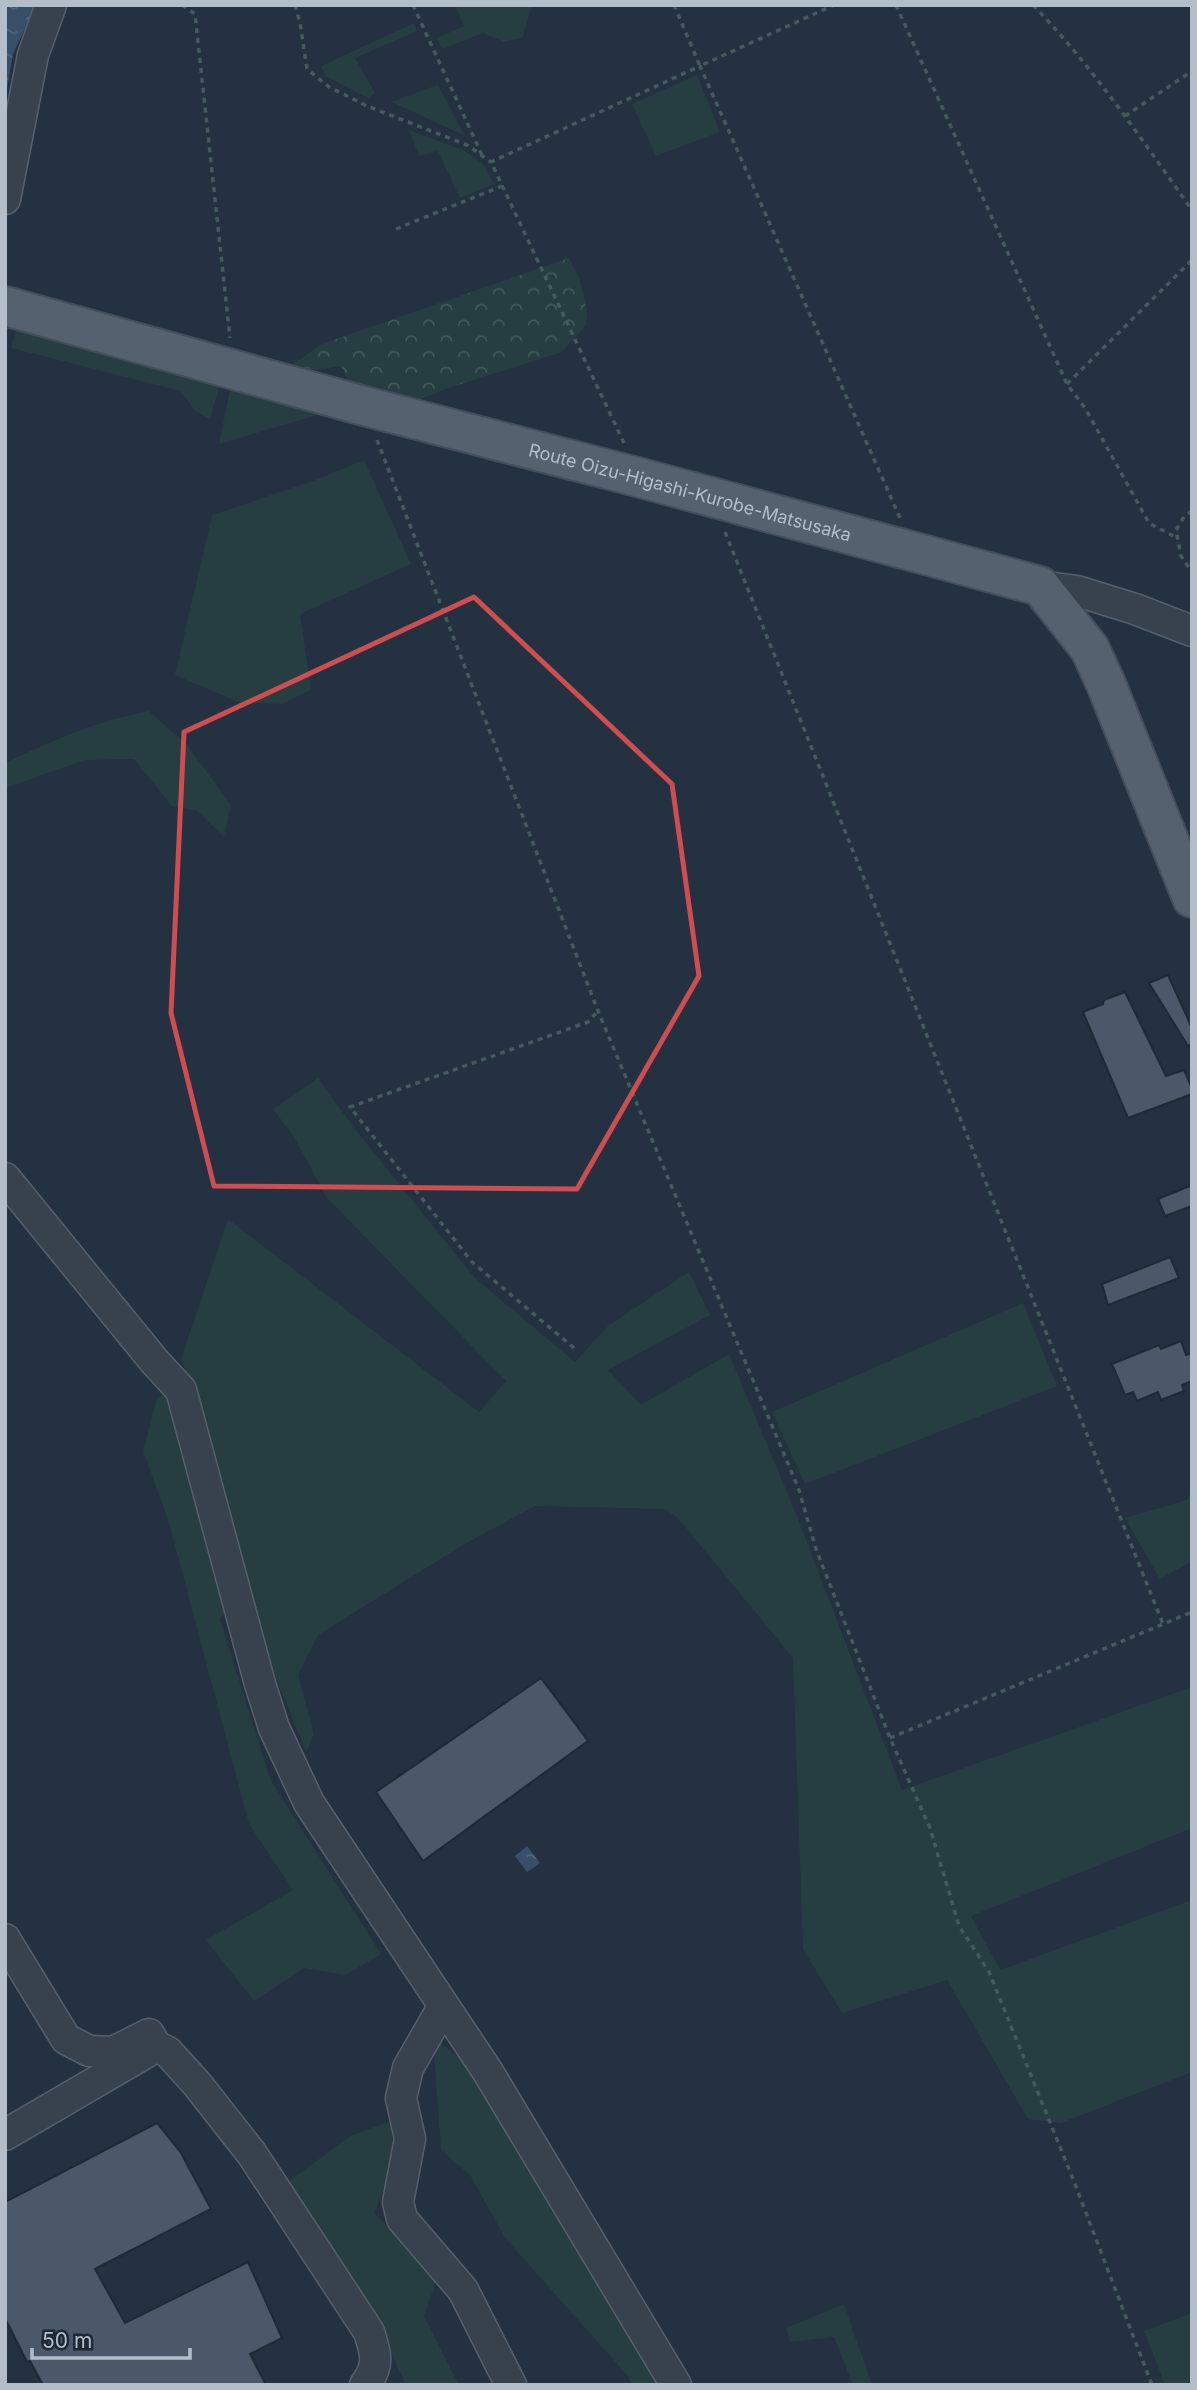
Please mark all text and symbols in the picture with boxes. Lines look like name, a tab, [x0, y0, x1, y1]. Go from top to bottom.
street label: Route Oizu-Higashi-Kurobe-Matsusaka	[527, 439, 854, 545]
scale bar	[32, 2316, 189, 2360]
text: 50 m	[42, 2328, 92, 2353]

